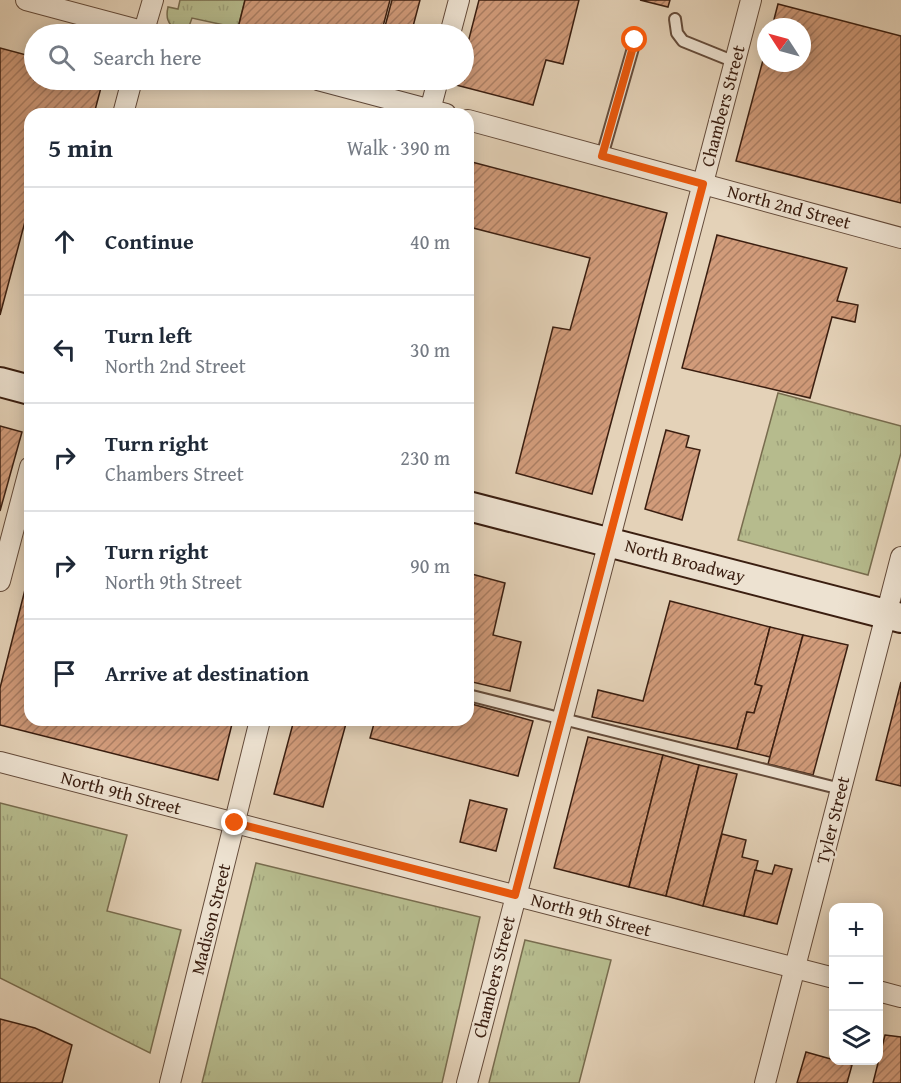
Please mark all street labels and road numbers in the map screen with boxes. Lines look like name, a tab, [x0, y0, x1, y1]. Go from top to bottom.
street label: Chambers Street	[693, 41, 752, 170]
street label: North 2nd Street	[724, 177, 854, 236]
street label: North Broadway	[622, 532, 748, 590]
street label: North 9th Street	[58, 764, 185, 822]
street label: Tyler Street	[809, 773, 857, 867]
street label: Madison Street	[184, 860, 238, 977]
street label: North 9th Street	[528, 886, 655, 944]
street label: Chambers Street	[465, 912, 522, 1041]

